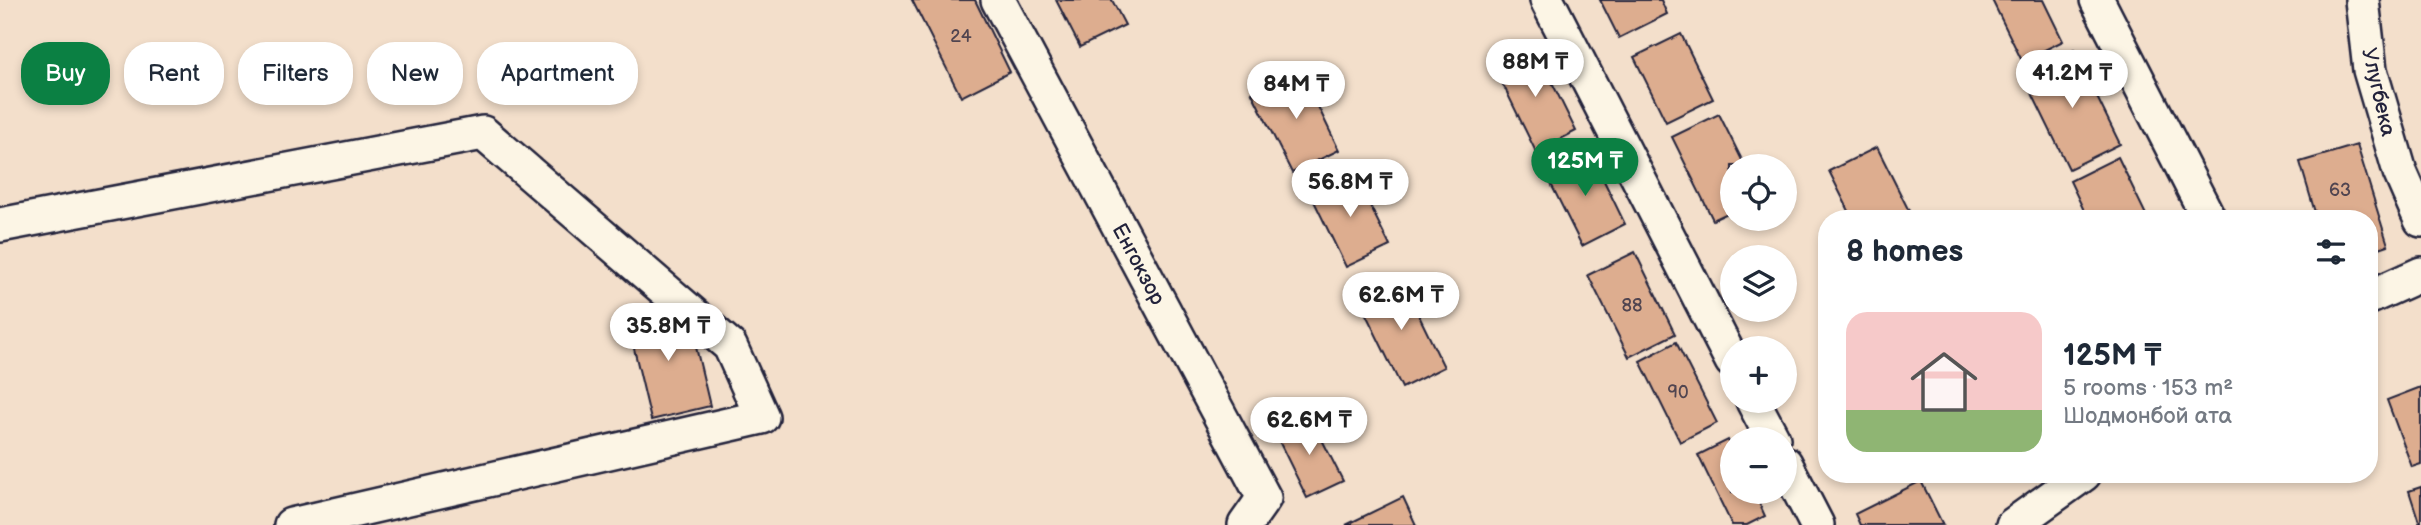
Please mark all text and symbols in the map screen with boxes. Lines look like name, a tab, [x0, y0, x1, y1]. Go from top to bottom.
house number: 24	[950, 26, 972, 47]
pin: 88M ₸	[1486, 40, 1584, 99]
chip: Buy	[21, 42, 110, 105]
chip: Rent	[124, 42, 224, 105]
chip: Filters	[238, 42, 353, 105]
chip: New	[367, 42, 463, 105]
chip: Apartment	[477, 42, 638, 105]
street label: Улугбека	[2356, 45, 2401, 139]
text: 88M ₸	[1502, 48, 1568, 76]
pin: 41.2M ₸	[2007, 50, 2137, 110]
text: 41.2M ₸	[2032, 59, 2112, 87]
pin: 84M ₸	[1247, 61, 1345, 121]
text: 84M ₸	[1263, 70, 1329, 98]
pin: 125M ₸	[1528, 138, 1642, 198]
text: 125M ₸	[1547, 147, 1623, 175]
map controls	[1720, 154, 1797, 504]
button: locate	[1720, 154, 1797, 231]
pin: 56.8M ₸	[1285, 160, 1415, 219]
text: 56.8M ₸	[1308, 168, 1392, 196]
house number: 63	[2329, 180, 2351, 201]
street label: Енгокзор	[1107, 219, 1170, 309]
icon: filters	[2312, 233, 2350, 271]
text: 8 homes	[1846, 234, 1963, 270]
button: layers	[1720, 245, 1797, 322]
pin: 62.6M ₸	[1336, 272, 1466, 332]
text: 62.6M ₸	[1358, 281, 1444, 309]
house number: 88	[1622, 295, 1643, 316]
pin: 35.8M ₸	[603, 304, 733, 363]
text: 35.8M ₸	[626, 312, 710, 340]
button: +	[1720, 336, 1797, 413]
text: 125M ₸	[2063, 338, 2161, 374]
icon: home	[1902, 340, 1986, 424]
text: 5 rooms · 153 m²	[2063, 374, 2233, 402]
house number: 90	[1668, 382, 1689, 403]
pin: 62.6M ₸	[1244, 398, 1374, 457]
text: Шодмонбой ата	[2063, 402, 2232, 430]
text: 62.6M ₸	[1266, 406, 1352, 434]
button: −	[1720, 427, 1797, 504]

